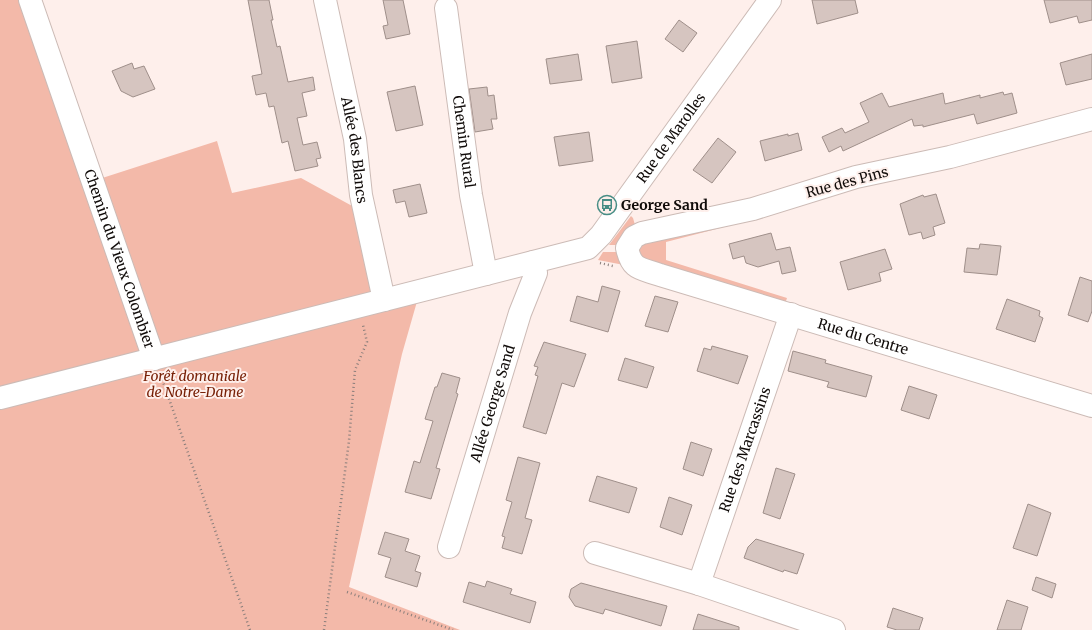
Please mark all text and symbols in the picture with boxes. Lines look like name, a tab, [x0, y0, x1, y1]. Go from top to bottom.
street label: Rue de Marolles	[633, 89, 709, 186]
street label: Allée des Blancs	[337, 94, 372, 205]
street label: Chemin Rural	[449, 94, 479, 190]
street label: Rue des Pins	[804, 162, 890, 202]
street label: Chemin du Vieux Colombier	[80, 167, 159, 351]
bus stop icon: George Sand	[596, 194, 618, 216]
place label: George Sand	[621, 196, 708, 214]
street label: Rue du Centre	[816, 314, 911, 359]
street label: Allée George Sand	[466, 342, 519, 465]
park label: Forêt domaniale de Notre-Dame	[142, 367, 247, 401]
street label: Rue des Marcassins	[715, 384, 775, 515]

